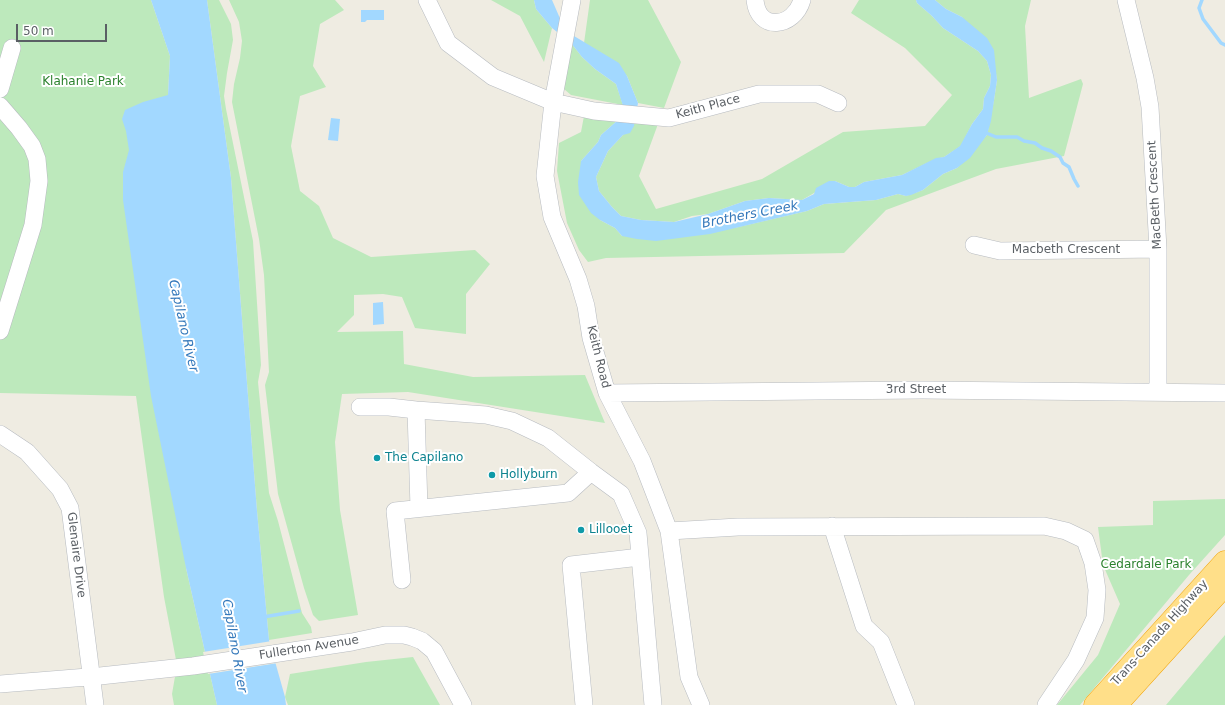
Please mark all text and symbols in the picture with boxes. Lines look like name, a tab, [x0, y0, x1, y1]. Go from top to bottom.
scale bar	[18, 16, 109, 42]
text: 50 m	[23, 24, 54, 38]
park label: Klahanie Park	[42, 75, 124, 89]
street label: Keith Place	[674, 92, 742, 122]
street label: MacBeth Crescent	[1145, 140, 1165, 250]
water label: Brothers Creek	[701, 198, 799, 232]
street label: Macbeth Crescent	[1012, 243, 1120, 257]
water label: Capilano River	[165, 278, 201, 374]
street label: Keith Road	[583, 324, 613, 390]
street label: 3rd Street	[886, 383, 946, 397]
place label: The Capilano	[385, 451, 463, 465]
marker: The Capilano	[372, 453, 382, 463]
place label: Hollyburn	[500, 468, 558, 482]
marker: Hollyburn	[487, 470, 497, 480]
street label: Glenaire Drive	[64, 511, 88, 599]
place label: Lillooet	[589, 523, 632, 537]
marker: Lillooet	[576, 525, 586, 535]
park label: Cedardale Park	[1101, 558, 1191, 572]
street label: Trans-Canada Highway	[1109, 577, 1211, 689]
water label: Capilano River	[218, 598, 250, 694]
street label: Fullerton Avenue	[258, 633, 360, 663]

